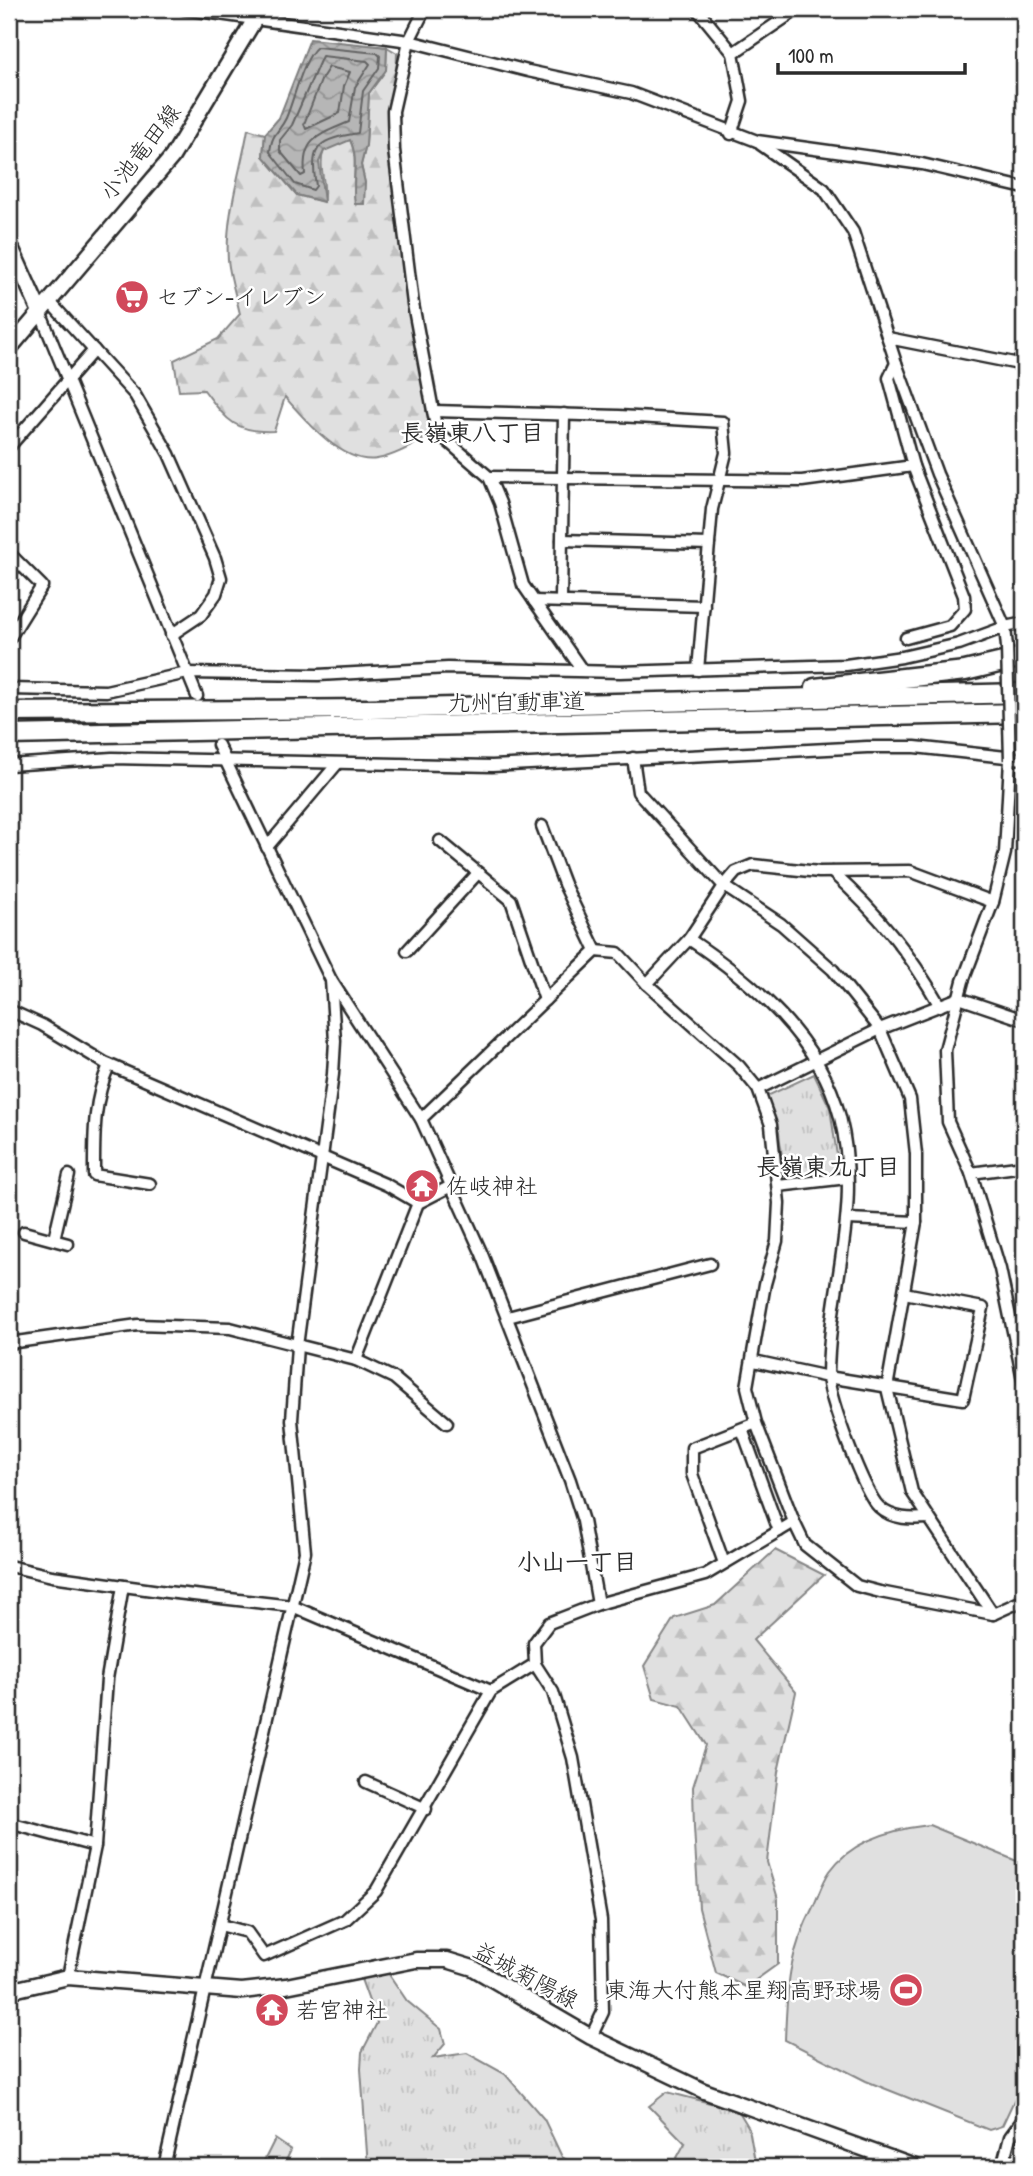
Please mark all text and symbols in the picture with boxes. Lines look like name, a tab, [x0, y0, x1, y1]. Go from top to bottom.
scale bar	[778, 32, 965, 76]
text: 100 m	[788, 41, 834, 70]
street label: 小池竜田線	[92, 97, 187, 207]
supermarket icon: セブン-イレブン	[113, 278, 151, 316]
place label: セブン-イレブン	[156, 281, 326, 312]
district label: 長嶺東八丁目	[400, 416, 544, 448]
street label: 九州自動車道	[447, 685, 585, 718]
district label: 長嶺東九丁目	[756, 1150, 900, 1182]
temple icon: 佐岐神社	[403, 1167, 441, 1205]
place label: 佐岐神社	[446, 1170, 538, 1201]
district label: 小山一丁目	[517, 1545, 637, 1577]
street label: 益城菊陽線	[468, 1934, 584, 2015]
sports icon: 東海大付熊本星翔高野球場	[887, 1971, 925, 2009]
place label: 東海大付熊本星翔高野球場	[605, 1974, 881, 2005]
temple icon: 若宮神社	[253, 1991, 291, 2029]
place label: 若宮神社	[296, 1994, 388, 2025]

